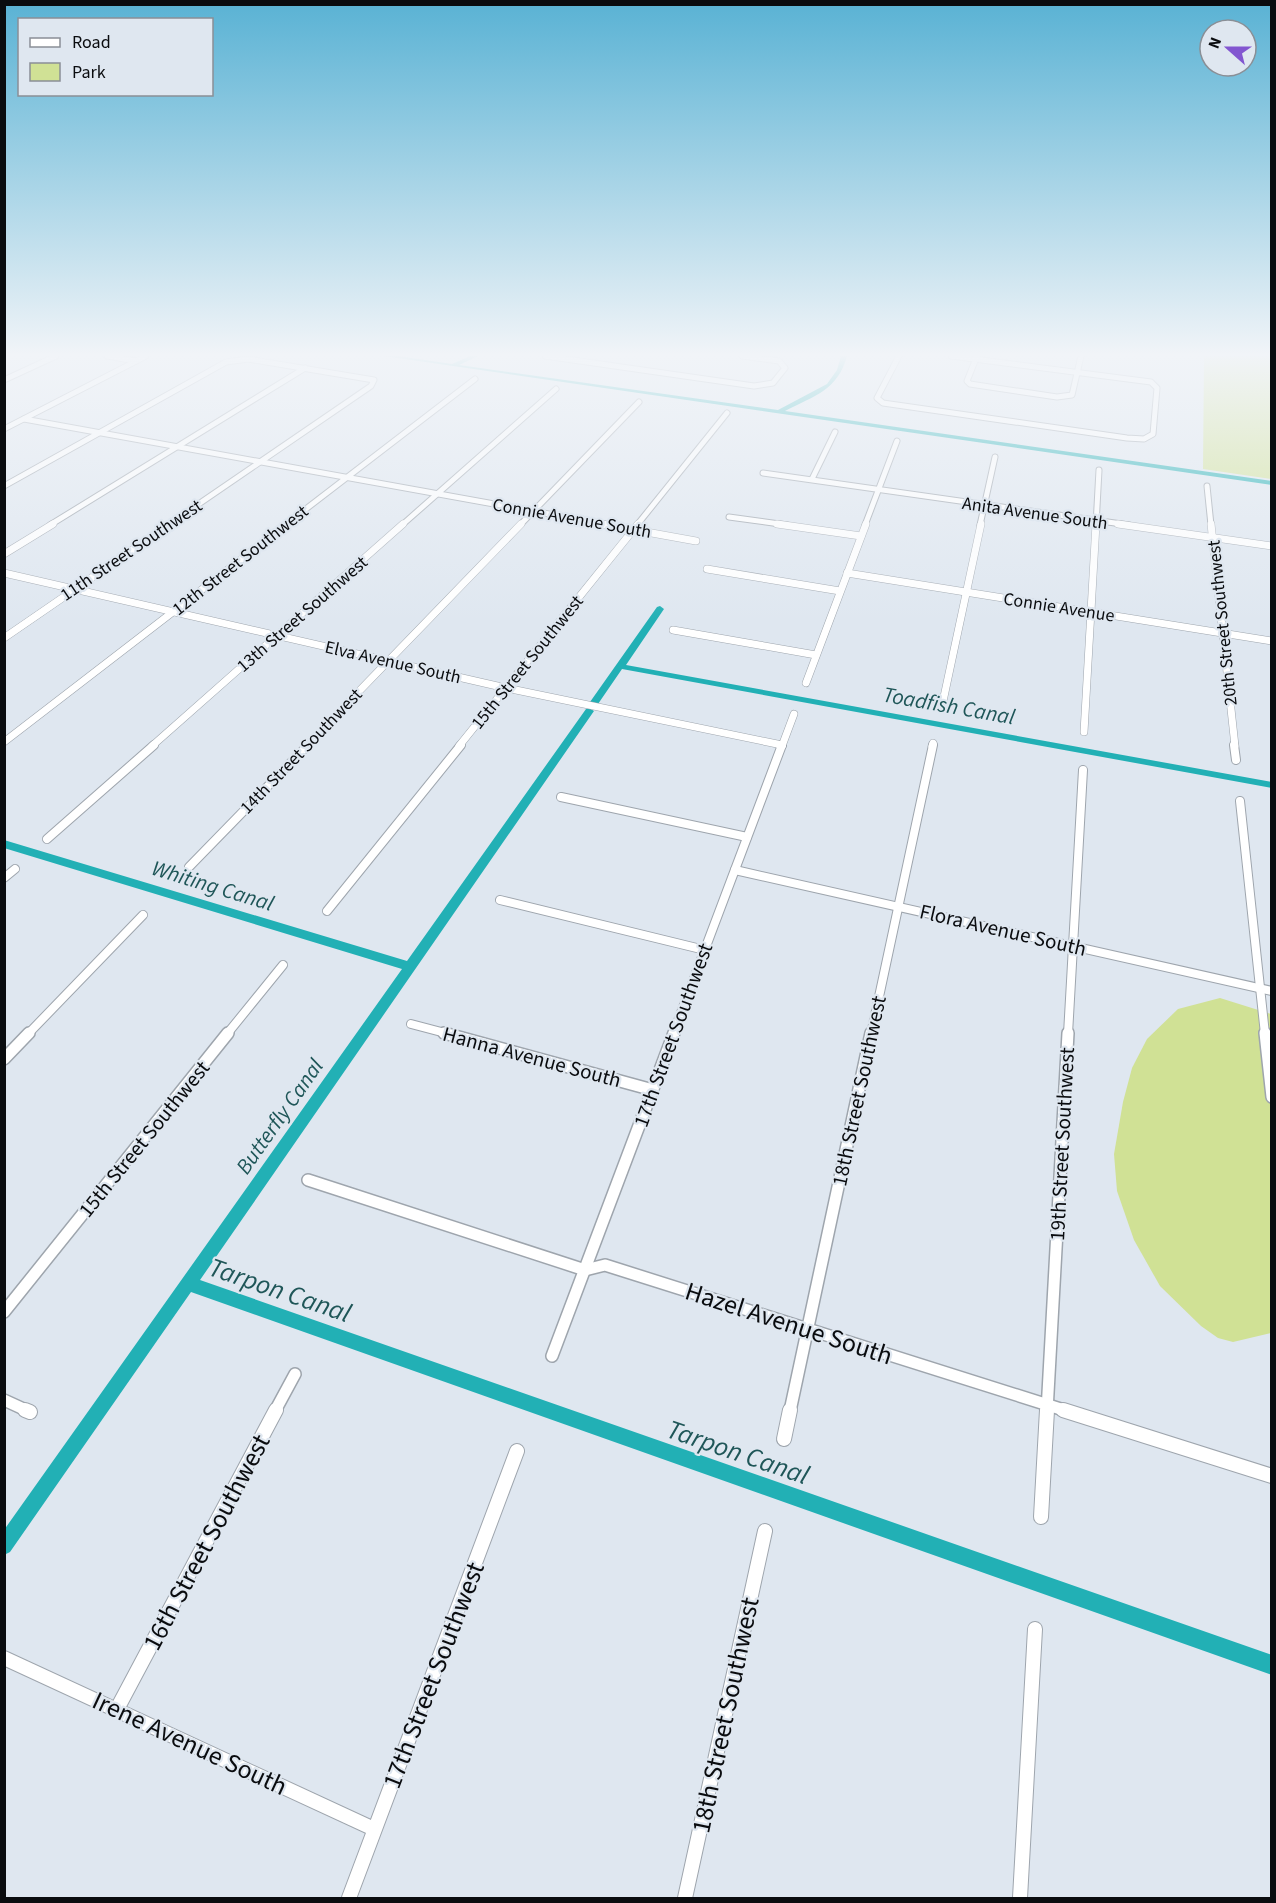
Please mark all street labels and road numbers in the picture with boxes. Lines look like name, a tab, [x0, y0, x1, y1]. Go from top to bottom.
street label: Anita Avenue South	[961, 491, 1109, 536]
street label: Connie Avenue South	[491, 492, 653, 545]
street label: 11th Street Southwest	[55, 494, 207, 607]
street label: 12th Street Southwest	[167, 499, 313, 621]
street label: 20th Street Southwest	[1201, 539, 1244, 707]
street label: 13th Street Southwest	[231, 550, 373, 678]
street label: Connie Avenue	[1002, 586, 1116, 629]
street label: 15th Street Southwest	[465, 590, 589, 735]
street label: Elva Avenue South	[322, 635, 463, 690]
street label: 14th Street Southwest	[235, 683, 368, 820]
street label: Flora Avenue South	[917, 896, 1089, 964]
street label: 17th Street Southwest	[626, 939, 720, 1131]
street label: 18th Street Southwest	[824, 993, 894, 1189]
street label: Hanna Avenue South	[439, 1019, 625, 1095]
street label: 19th Street Southwest	[1042, 1046, 1082, 1242]
street label: 15th Street Southwest	[71, 1054, 217, 1224]
street label: Hazel Avenue South	[680, 1273, 897, 1374]
street label: 16th Street Southwest	[134, 1427, 279, 1657]
street label: 17th Street Southwest	[373, 1556, 494, 1794]
street label: 18th Street Southwest	[682, 1594, 769, 1836]
street label: Irene Avenue South	[86, 1682, 293, 1805]

